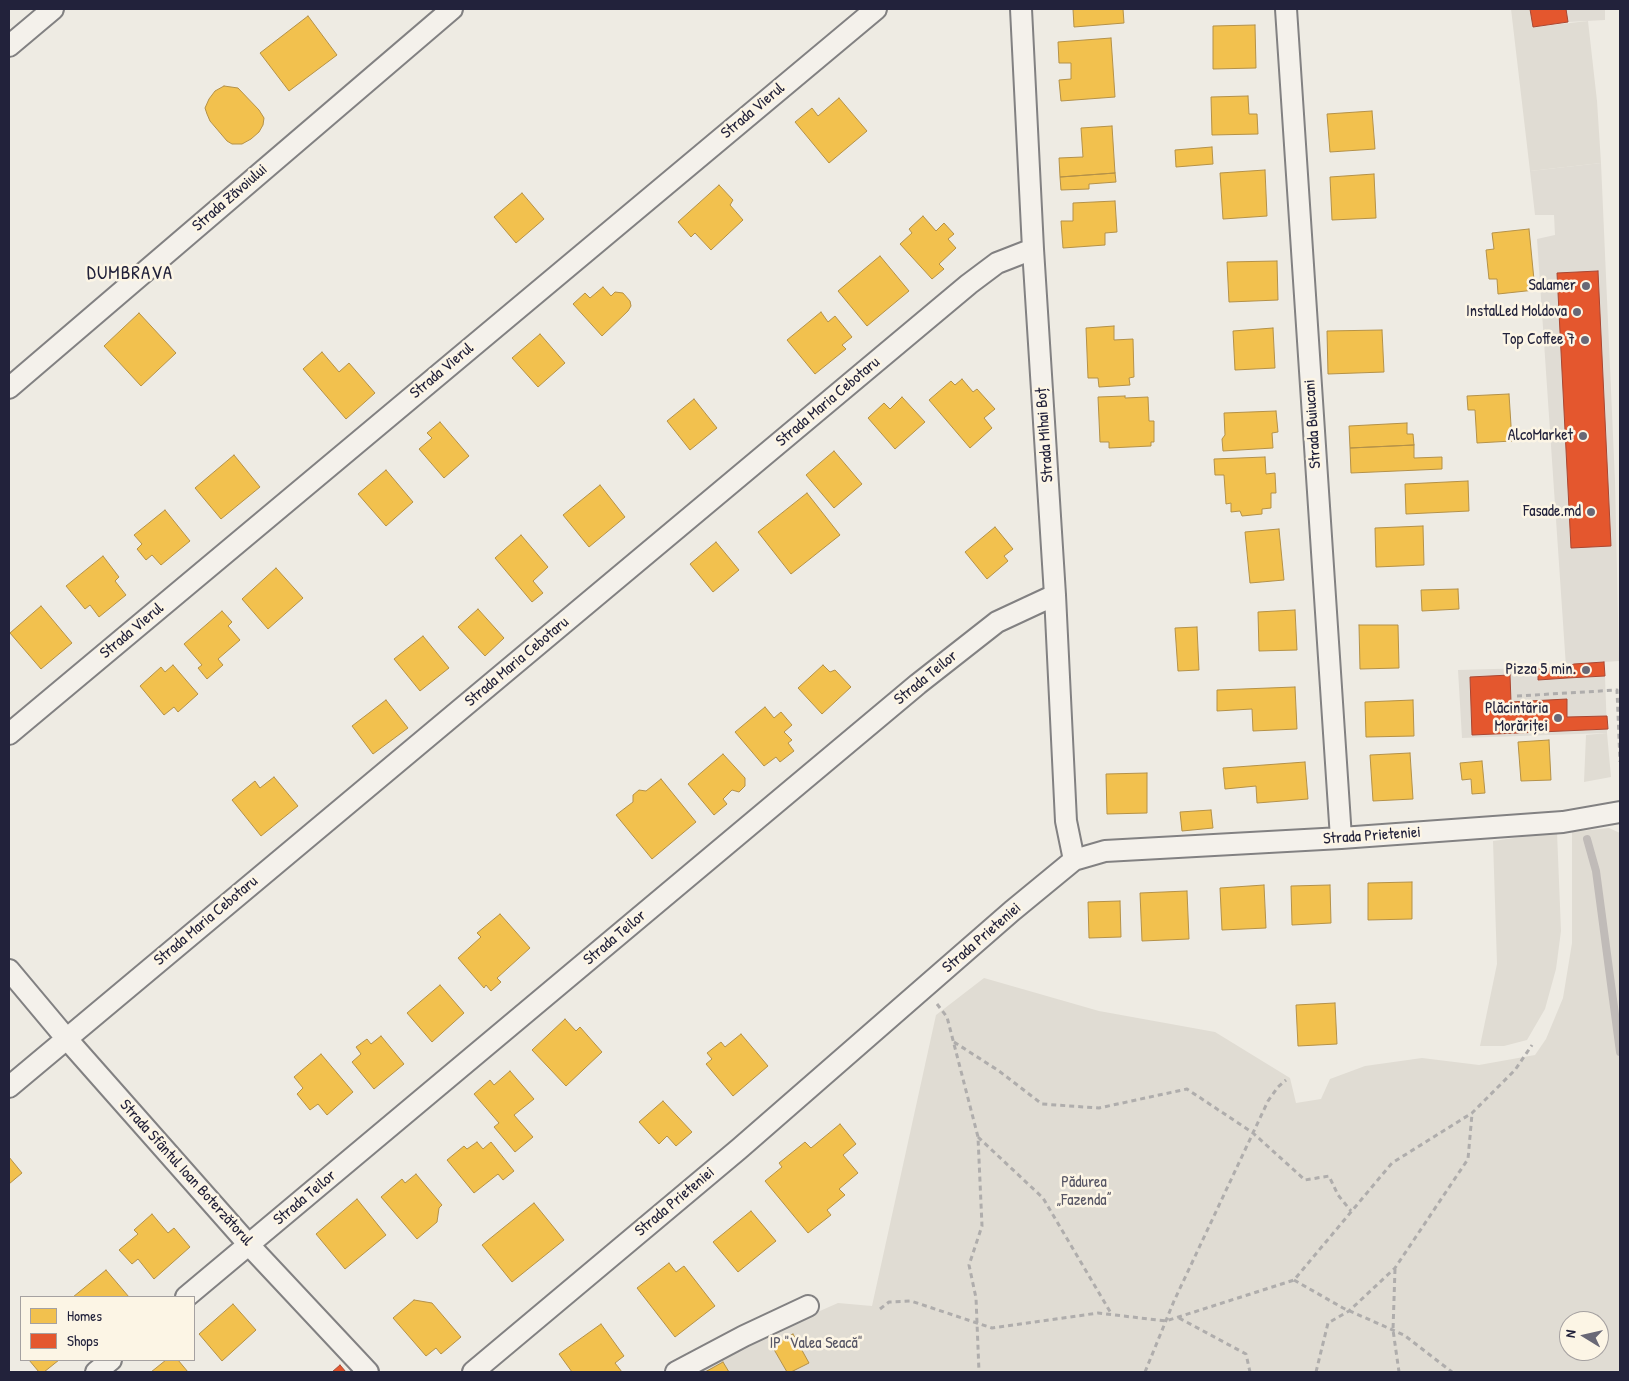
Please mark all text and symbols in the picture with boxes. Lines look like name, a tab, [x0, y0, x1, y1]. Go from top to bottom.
street label: Strada Vierul	[717, 79, 789, 143]
street label: Strada Zăvoiului	[189, 160, 271, 236]
district label: DUMBRAVA	[86, 263, 174, 285]
place label: Salamer	[1528, 276, 1576, 296]
marker: Salamer	[1580, 280, 1592, 292]
place label: InstalLed Moldova	[1466, 302, 1567, 322]
marker: InstalLed Moldova	[1571, 306, 1583, 318]
place label: Top Coffee 7	[1503, 330, 1575, 350]
marker: Top Coffee 7	[1579, 334, 1591, 346]
street label: Strada Vierul	[406, 339, 478, 403]
street label: Strada Maria Cebotaru	[772, 353, 884, 451]
street label: Strada Buiucani	[1300, 379, 1326, 469]
street label: Strada Mihai Boț	[1032, 387, 1058, 483]
place label: AlcoMarket	[1508, 426, 1573, 446]
marker: AlcoMarket	[1577, 430, 1589, 442]
place label: Fasade.md	[1523, 502, 1581, 522]
marker: Fasade.md	[1585, 506, 1597, 518]
street label: Strada Vierul	[96, 599, 168, 663]
street label: Strada Maria Cebotaru	[461, 613, 573, 711]
street label: Strada Teilor	[891, 647, 961, 709]
place label: Pizza 5 min.	[1506, 660, 1576, 680]
marker: Pizza 5 min.	[1580, 664, 1592, 676]
place label: Plăcintăria Morăriței	[1485, 699, 1548, 737]
marker: Plăcintăria Morăriței	[1552, 712, 1564, 724]
street label: Strada Prieteniei	[1322, 823, 1422, 849]
street label: Strada Maria Cebotaru	[150, 872, 262, 970]
street label: Strada Prieteniei	[939, 899, 1025, 977]
street label: Strada Teilor	[580, 906, 650, 970]
street label: Strada Sfântul Ioan Boterzătorul	[115, 1096, 257, 1250]
street label: Strada Prieteniei	[631, 1163, 719, 1241]
street label: Strada Teilor	[270, 1166, 340, 1230]
park label: Pădurea „Fazenda”	[1057, 1173, 1111, 1211]
legend	[20, 1296, 195, 1361]
text: Homes	[67, 1305, 102, 1326]
north arrow	[1559, 1311, 1609, 1361]
text: N	[1560, 1329, 1580, 1339]
text: Shops	[67, 1330, 98, 1351]
park label: IP "Valea Seacă"	[769, 1334, 863, 1354]

